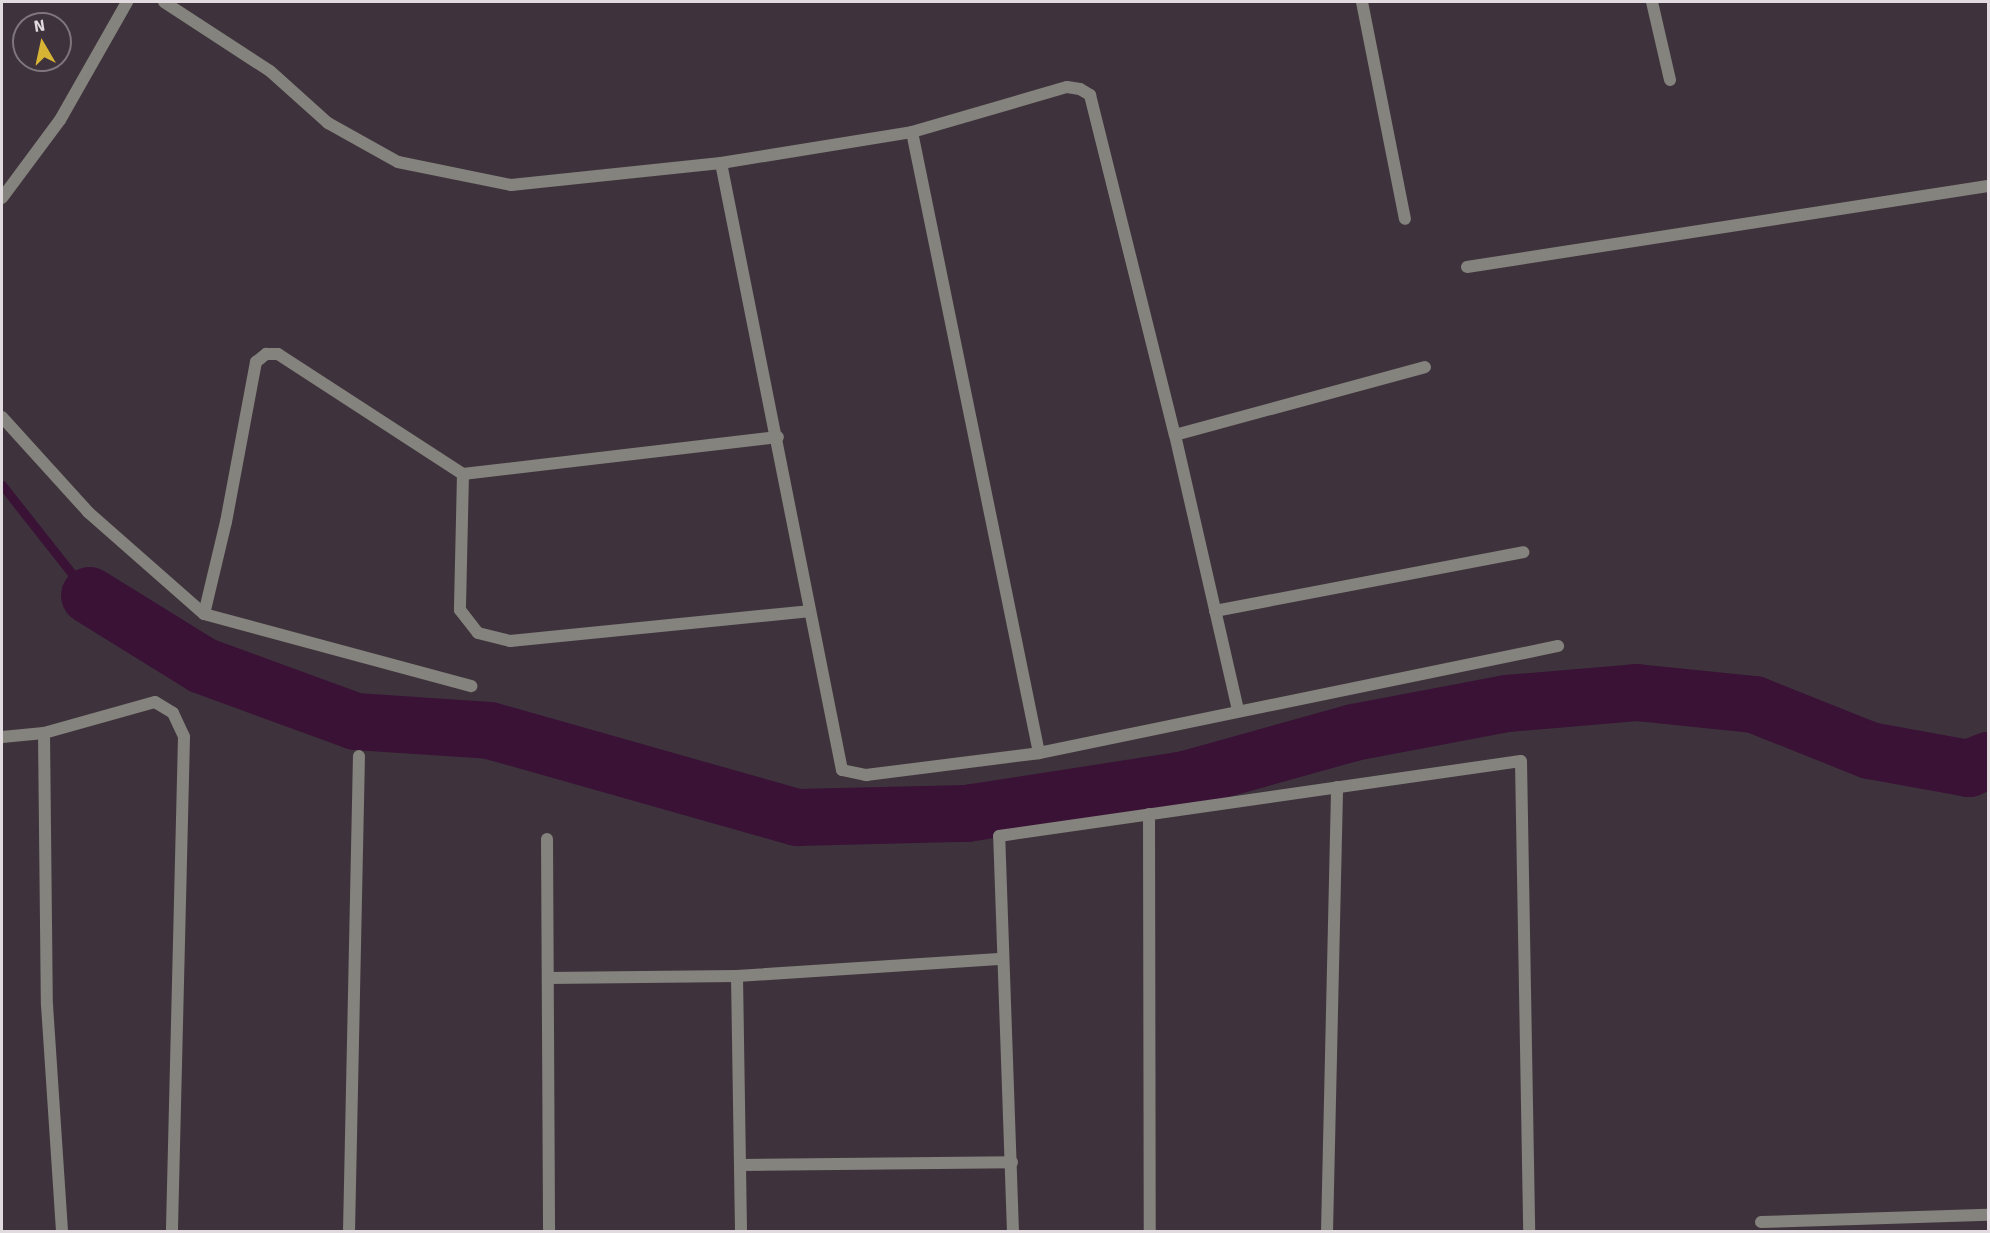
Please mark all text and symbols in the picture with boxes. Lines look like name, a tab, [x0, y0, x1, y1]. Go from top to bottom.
north arrow	[12, 12, 72, 72]
text: N	[32, 15, 47, 37]

